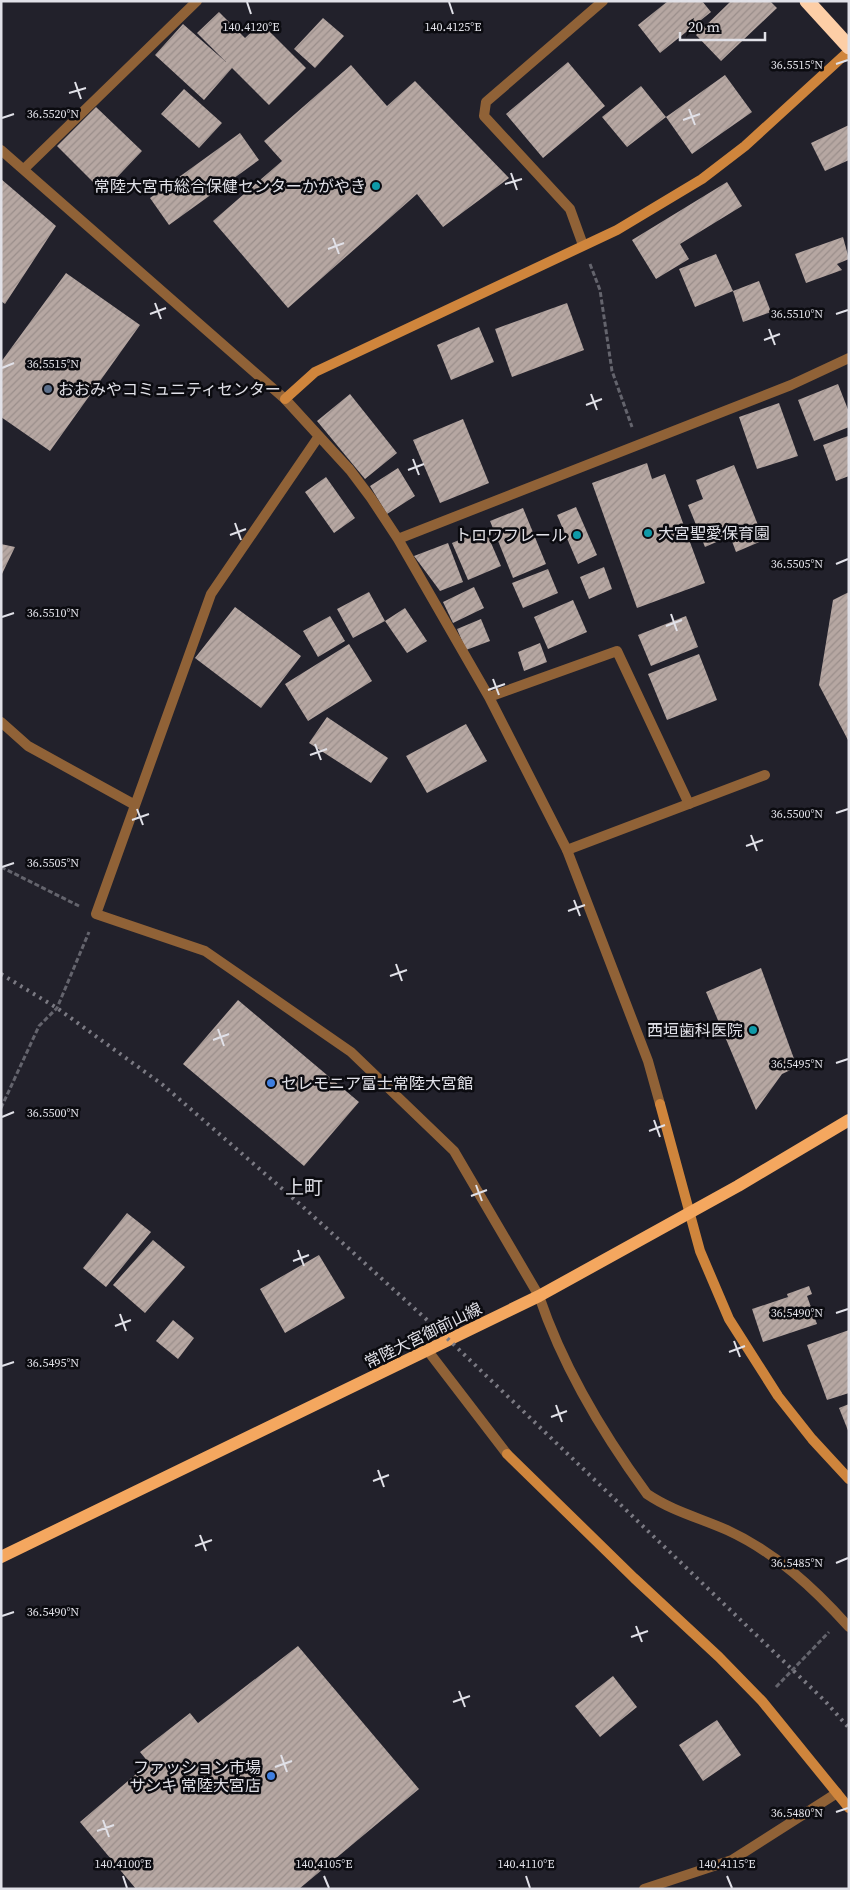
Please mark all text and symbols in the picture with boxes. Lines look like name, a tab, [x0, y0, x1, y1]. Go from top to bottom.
scale bar	[680, 10, 765, 42]
text: 20 m	[688, 16, 720, 37]
text: 140.4120°E	[223, 19, 279, 35]
text: 140.4125°E	[425, 19, 481, 35]
text: 36.5515°N	[771, 57, 823, 73]
text: 36.5520°N	[27, 106, 79, 122]
place label: 常陸大宮市総合保健センターかがやき	[94, 175, 366, 197]
marker: 常陸大宮市総合保健センターかがやき	[370, 180, 382, 192]
text: 36.5510°N	[771, 306, 823, 322]
text: 36.5515°N	[27, 356, 79, 372]
place label: おおみやコミュニティセンター	[58, 378, 281, 400]
marker: おおみやコミュニティセンター	[42, 383, 54, 395]
place label: 大宮聖愛保育園	[658, 522, 770, 544]
place label: トロワフレール	[455, 524, 567, 546]
marker: 大宮聖愛保育園	[642, 527, 654, 539]
marker: トロワフレール	[571, 529, 583, 541]
text: 36.5505°N	[771, 556, 823, 572]
text: 36.5510°N	[27, 605, 79, 621]
text: 36.5500°N	[771, 806, 823, 822]
text: 36.5505°N	[27, 855, 79, 871]
place label: 西垣歯科医院	[647, 1019, 743, 1041]
marker: 西垣歯科医院	[747, 1024, 759, 1036]
text: 36.5495°N	[771, 1056, 823, 1072]
place label: セレモニア富士常陸大宮館	[281, 1072, 473, 1094]
marker: セレモニア富士常陸大宮館	[265, 1077, 277, 1089]
text: 36.5500°N	[27, 1105, 79, 1121]
district label: 上町	[285, 1174, 323, 1200]
street label: 常陸大宮御前山線	[361, 1297, 485, 1373]
text: 36.5490°N	[771, 1305, 823, 1321]
text: 36.5495°N	[27, 1355, 79, 1371]
text: 36.5485°N	[771, 1555, 823, 1571]
text: 36.5490°N	[27, 1604, 79, 1620]
place label: ファッション市場 サンキ 常陸大宮店	[129, 1756, 261, 1796]
marker: ファッション市場 サンキ 常陸大宮店	[265, 1770, 277, 1782]
text: 36.5480°N	[771, 1805, 823, 1821]
text: 140.4100°E	[95, 1856, 151, 1872]
text: 140.4105°E	[296, 1856, 352, 1872]
text: 140.4110°E	[498, 1856, 554, 1872]
text: 140.4115°E	[699, 1856, 755, 1872]

